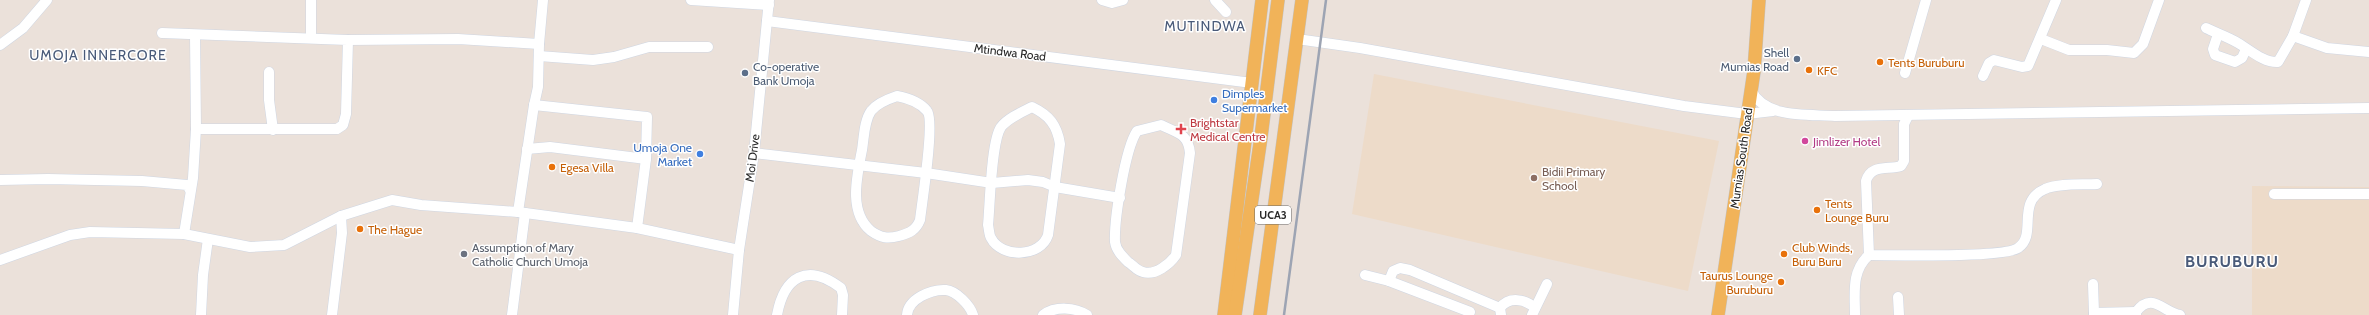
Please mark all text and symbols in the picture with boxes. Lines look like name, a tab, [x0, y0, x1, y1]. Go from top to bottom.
district label: MUTINDWA	[1164, 17, 1246, 35]
street label: Mtindwa Road	[973, 40, 1047, 64]
place label: Shell Mumias Road	[1721, 45, 1789, 74]
district label: UMOJA INNERCORE	[29, 46, 167, 64]
marker: Shell Mumias Road	[1792, 54, 1802, 64]
place label: Tents Buruburu	[1888, 55, 1964, 70]
marker: Tents Buruburu	[1875, 57, 1885, 67]
place label: Co-operative Bank Umoja	[753, 59, 819, 88]
place label: KFC	[1817, 63, 1837, 78]
marker: KFC	[1804, 65, 1814, 75]
marker: Co-operative Bank Umoja	[740, 68, 750, 78]
place label: Dimples Supermarket	[1222, 86, 1287, 115]
marker: Dimples Supermarket	[1209, 95, 1219, 105]
street label: Mumias South Road	[1727, 107, 1755, 209]
place label: Brightstar Medical Centre	[1190, 115, 1266, 144]
marker: Brightstar Medical Centre	[1175, 123, 1187, 135]
street label: Moi Drive	[742, 133, 762, 183]
place label: Jimlizer Hotel	[1812, 134, 1881, 149]
marker: Jimlizer Hotel	[1800, 136, 1810, 146]
place label: Umoja One Market	[633, 140, 692, 169]
marker: Umoja One Market	[695, 149, 705, 159]
place label: Egesa Villa	[560, 160, 614, 175]
marker: Egesa Villa	[547, 162, 557, 172]
place label: Bidii Primary School	[1542, 164, 1605, 193]
marker: Bidii Primary School	[1529, 173, 1539, 183]
place label: Tents Lounge Buru	[1825, 196, 1889, 225]
marker: Tents Lounge Buru	[1812, 205, 1822, 215]
road number: UCA3	[1255, 206, 1291, 224]
place label: The Hague	[368, 222, 422, 237]
marker: The Hague	[355, 224, 365, 234]
place label: Assumption of Mary Catholic Church Umoja	[472, 240, 588, 269]
place label: Club Winds, Buru Buru	[1792, 240, 1853, 269]
marker: Assumption of Mary Catholic Church Umoja	[459, 249, 469, 259]
marker: Club Winds, Buru Buru	[1779, 249, 1789, 259]
district label: BURUBURU	[2185, 252, 2279, 271]
place label: Taurus Lounge Buruburu	[1700, 268, 1773, 297]
marker: Taurus Lounge Buruburu	[1776, 277, 1786, 287]

